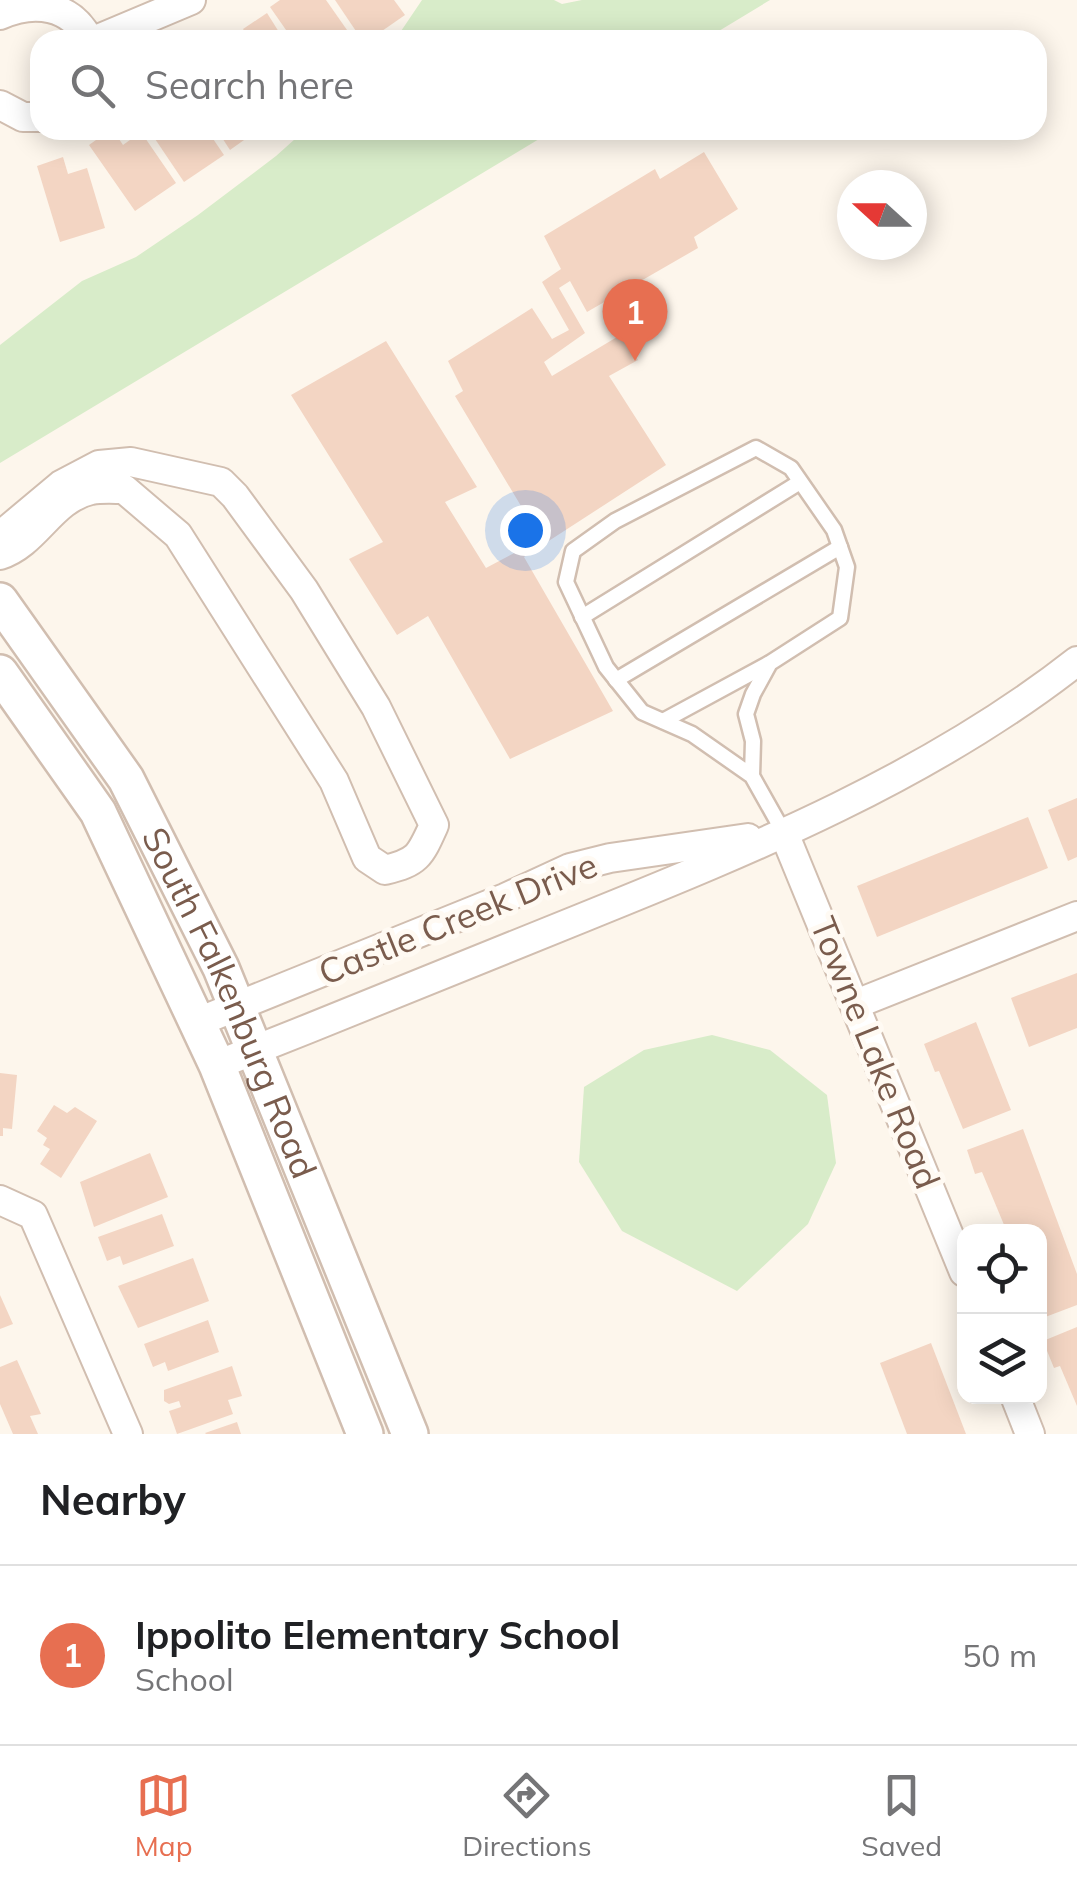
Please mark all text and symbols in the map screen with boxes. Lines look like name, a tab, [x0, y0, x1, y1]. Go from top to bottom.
search box	[30, 30, 1047, 140]
icon: search	[65, 58, 120, 113]
text: Search here	[145, 61, 354, 109]
north arrow	[837, 170, 927, 260]
pin: 1	[602, 278, 668, 361]
your location	[500, 505, 551, 556]
street label: South Falkenburg Road	[133, 820, 327, 1184]
street label: Castle Creek Drive	[312, 842, 603, 994]
street label: Towne Lake Road	[801, 910, 950, 1195]
map controls	[957, 1224, 1047, 1404]
button: locate	[957, 1224, 1047, 1314]
button: layers	[957, 1314, 1047, 1404]
text: Nearby	[40, 1473, 186, 1526]
text: Ippolito Elementary School	[135, 1611, 620, 1659]
text: 1	[63, 1635, 82, 1675]
text: 50 m	[962, 1635, 1037, 1675]
text: School	[135, 1659, 234, 1699]
tab: Map	[135, 1768, 192, 1863]
tab: Directions	[462, 1768, 592, 1863]
tab: Saved	[861, 1768, 942, 1863]

